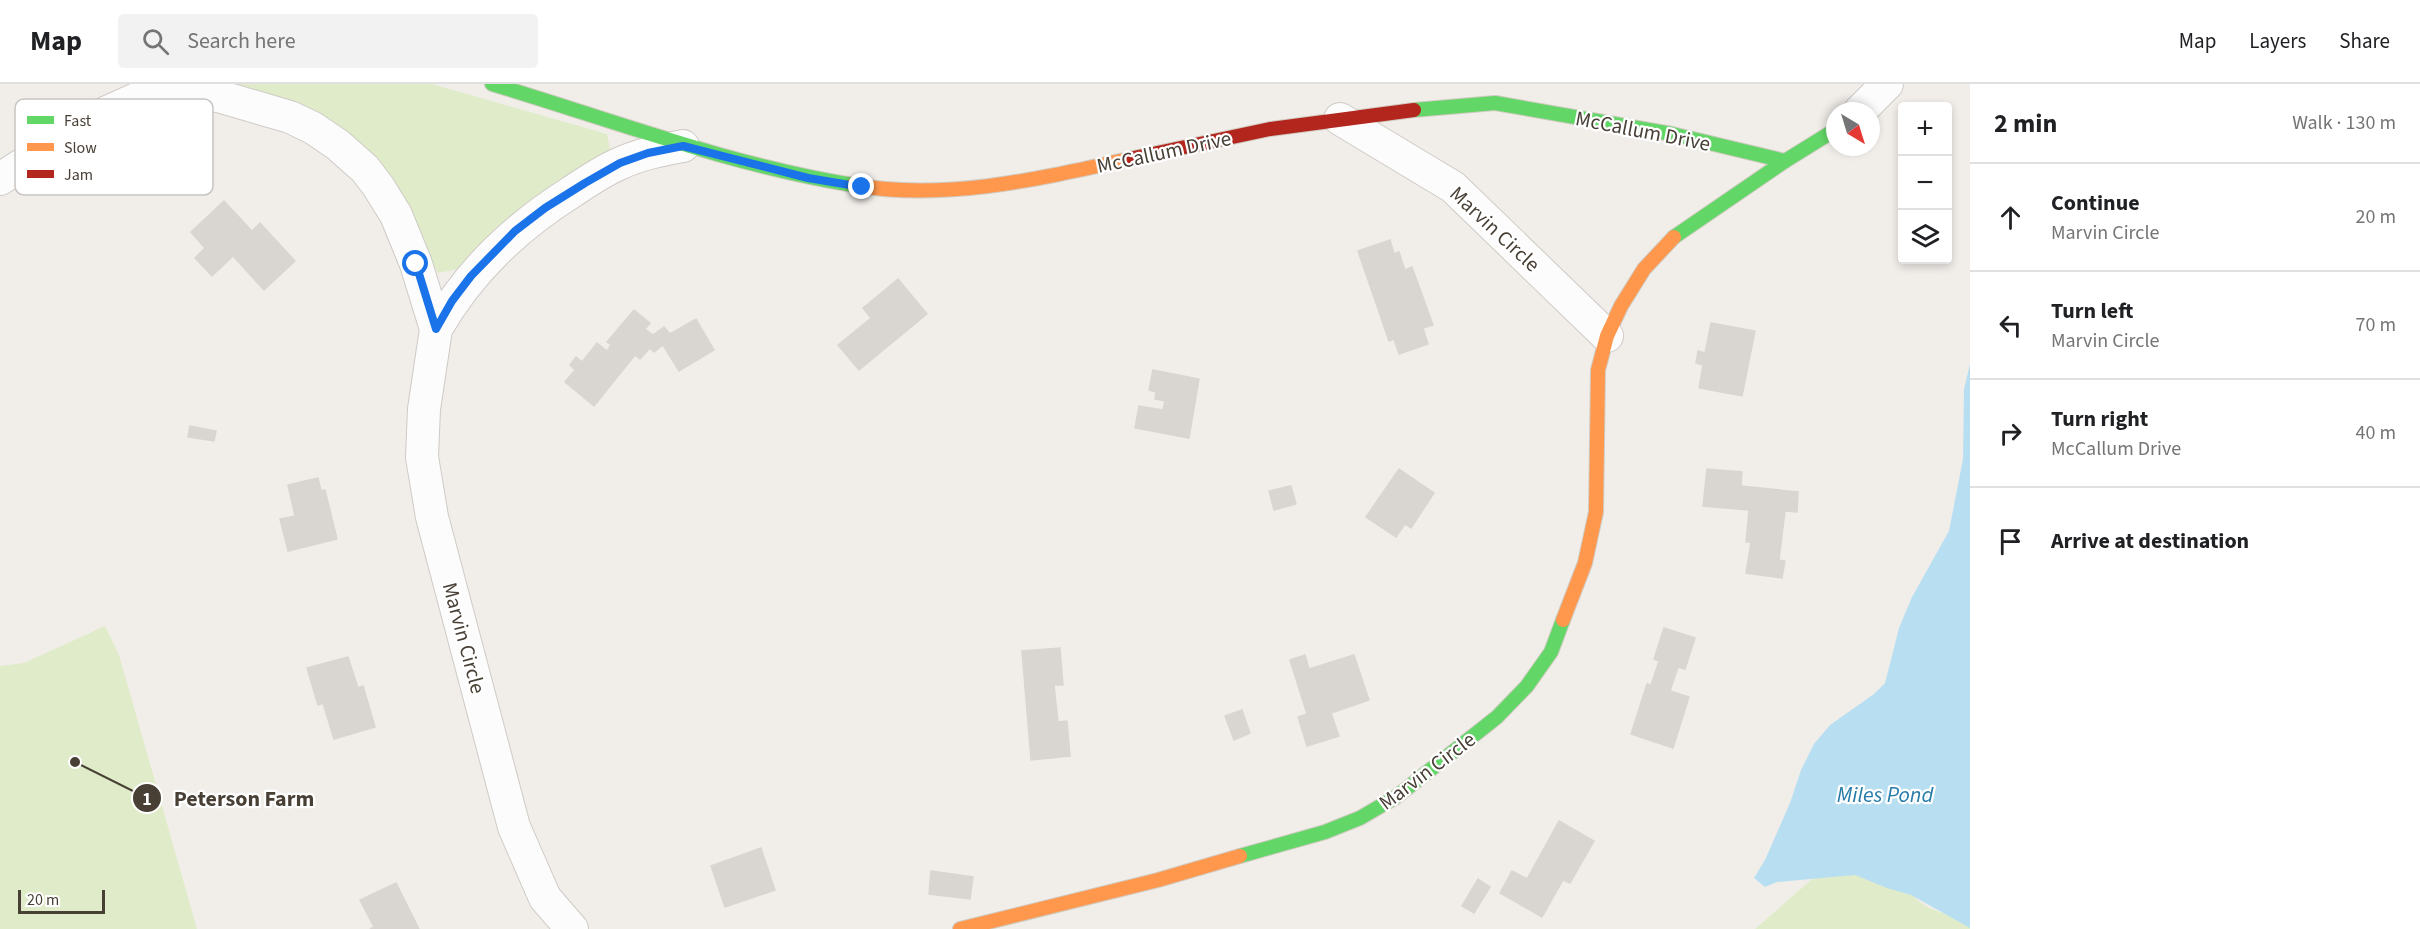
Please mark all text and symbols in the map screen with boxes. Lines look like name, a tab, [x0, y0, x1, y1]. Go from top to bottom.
search box	[118, 14, 538, 68]
text: Map	[30, 21, 82, 61]
icon: search	[139, 25, 172, 58]
text: Search here	[187, 25, 296, 57]
text: Map	[2179, 26, 2216, 56]
text: Layers	[2249, 26, 2306, 56]
text: Share	[2339, 26, 2390, 56]
legend	[15, 99, 213, 195]
north arrow	[1826, 102, 1880, 156]
map controls	[1898, 102, 1952, 264]
button: +	[1898, 102, 1952, 156]
street label: McCallum Drive	[1573, 103, 1713, 159]
text: 2 min	[1994, 105, 2057, 142]
text: Walk · 130 m	[2292, 109, 2396, 137]
text: Fast	[64, 110, 92, 132]
street label: McCallum Drive	[1094, 123, 1234, 181]
text: Slow	[64, 137, 97, 159]
button: −	[1898, 156, 1952, 210]
text: Jam	[64, 164, 93, 186]
route end	[848, 173, 874, 199]
street label: Marvin Circle	[1443, 179, 1547, 279]
text: Continue	[2051, 187, 2140, 219]
icon: ahead	[1994, 201, 2027, 234]
text: 20 m	[2356, 203, 2396, 231]
button: layers	[1898, 210, 1952, 264]
text: Marvin Circle	[2051, 219, 2160, 247]
route start	[402, 250, 428, 276]
text: Turn left	[2051, 295, 2133, 327]
icon: left	[1994, 309, 2027, 342]
text: 70 m	[2356, 311, 2396, 339]
text: Marvin Circle	[2051, 327, 2160, 355]
text: Turn right	[2051, 403, 2148, 435]
icon: right	[1994, 417, 2027, 450]
text: 40 m	[2356, 419, 2396, 447]
text: McCallum Drive	[2051, 435, 2181, 463]
icon: arrive	[1994, 525, 2027, 558]
text: Arrive at destination	[2051, 525, 2249, 557]
street label: Marvin Circle	[435, 579, 493, 697]
street label: Marvin Circle	[1372, 725, 1482, 817]
callout: Peterson Farm	[132, 778, 327, 818]
water label: Miles Pond	[1837, 779, 1934, 811]
text: Peterson Farm	[174, 783, 314, 815]
text: 1	[142, 787, 152, 812]
scale bar	[18, 887, 105, 914]
text: 20 m	[27, 889, 59, 911]

